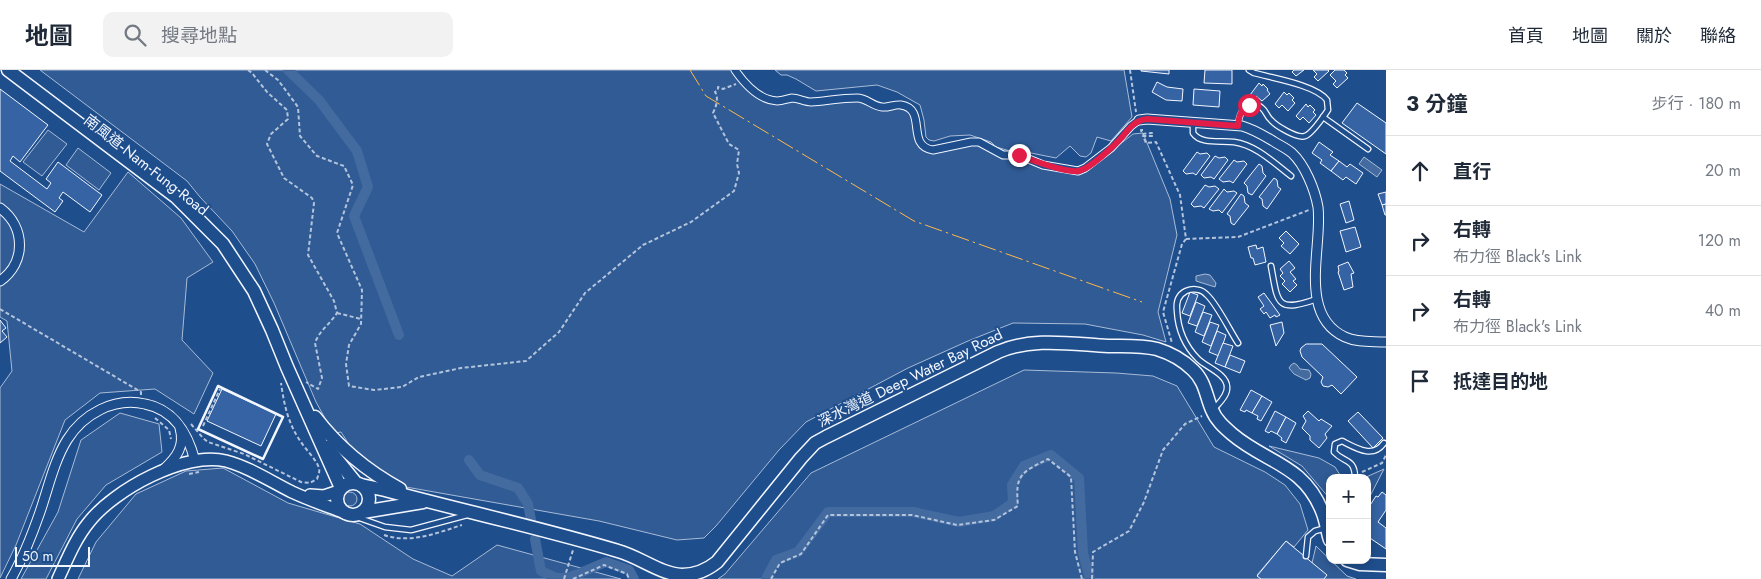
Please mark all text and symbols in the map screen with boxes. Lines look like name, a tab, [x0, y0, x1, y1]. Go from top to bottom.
search box	[103, 12, 453, 57]
text: 地圖	[25, 18, 73, 53]
icon: search	[121, 21, 149, 49]
text: 搜尋地點	[161, 22, 237, 49]
text: 首頁	[1508, 23, 1544, 49]
text: 地圖	[1572, 23, 1608, 49]
text: 關於	[1636, 23, 1672, 49]
text: 聯絡	[1700, 23, 1736, 49]
text: 3 分鐘	[1406, 89, 1467, 119]
text: 步行 · 180 m	[1652, 92, 1741, 115]
route start	[1238, 94, 1261, 117]
street label: 南風道 Nam Fung Road	[79, 109, 213, 221]
route end	[1008, 144, 1031, 167]
icon: ahead	[1406, 157, 1434, 185]
text: 直行	[1453, 158, 1491, 185]
text: 20 m	[1705, 159, 1741, 182]
text: 右轉	[1453, 216, 1491, 243]
icon: right	[1406, 227, 1434, 255]
text: 120 m	[1698, 229, 1741, 252]
text: 布力徑 Black's Link	[1453, 245, 1582, 268]
text: 右轉	[1453, 286, 1491, 313]
icon: right	[1406, 297, 1434, 325]
text: 40 m	[1705, 299, 1741, 322]
text: 布力徑 Black's Link	[1453, 315, 1582, 338]
street label: 深水灣道 Deep Water Bay Road	[814, 323, 1006, 433]
icon: arrive	[1406, 367, 1434, 395]
text: 抵達目的地	[1453, 368, 1548, 395]
map controls	[1326, 474, 1371, 564]
button: +	[1326, 474, 1371, 519]
button: −	[1326, 519, 1371, 564]
scale bar	[15, 544, 90, 567]
text: 50 m	[22, 546, 53, 566]

